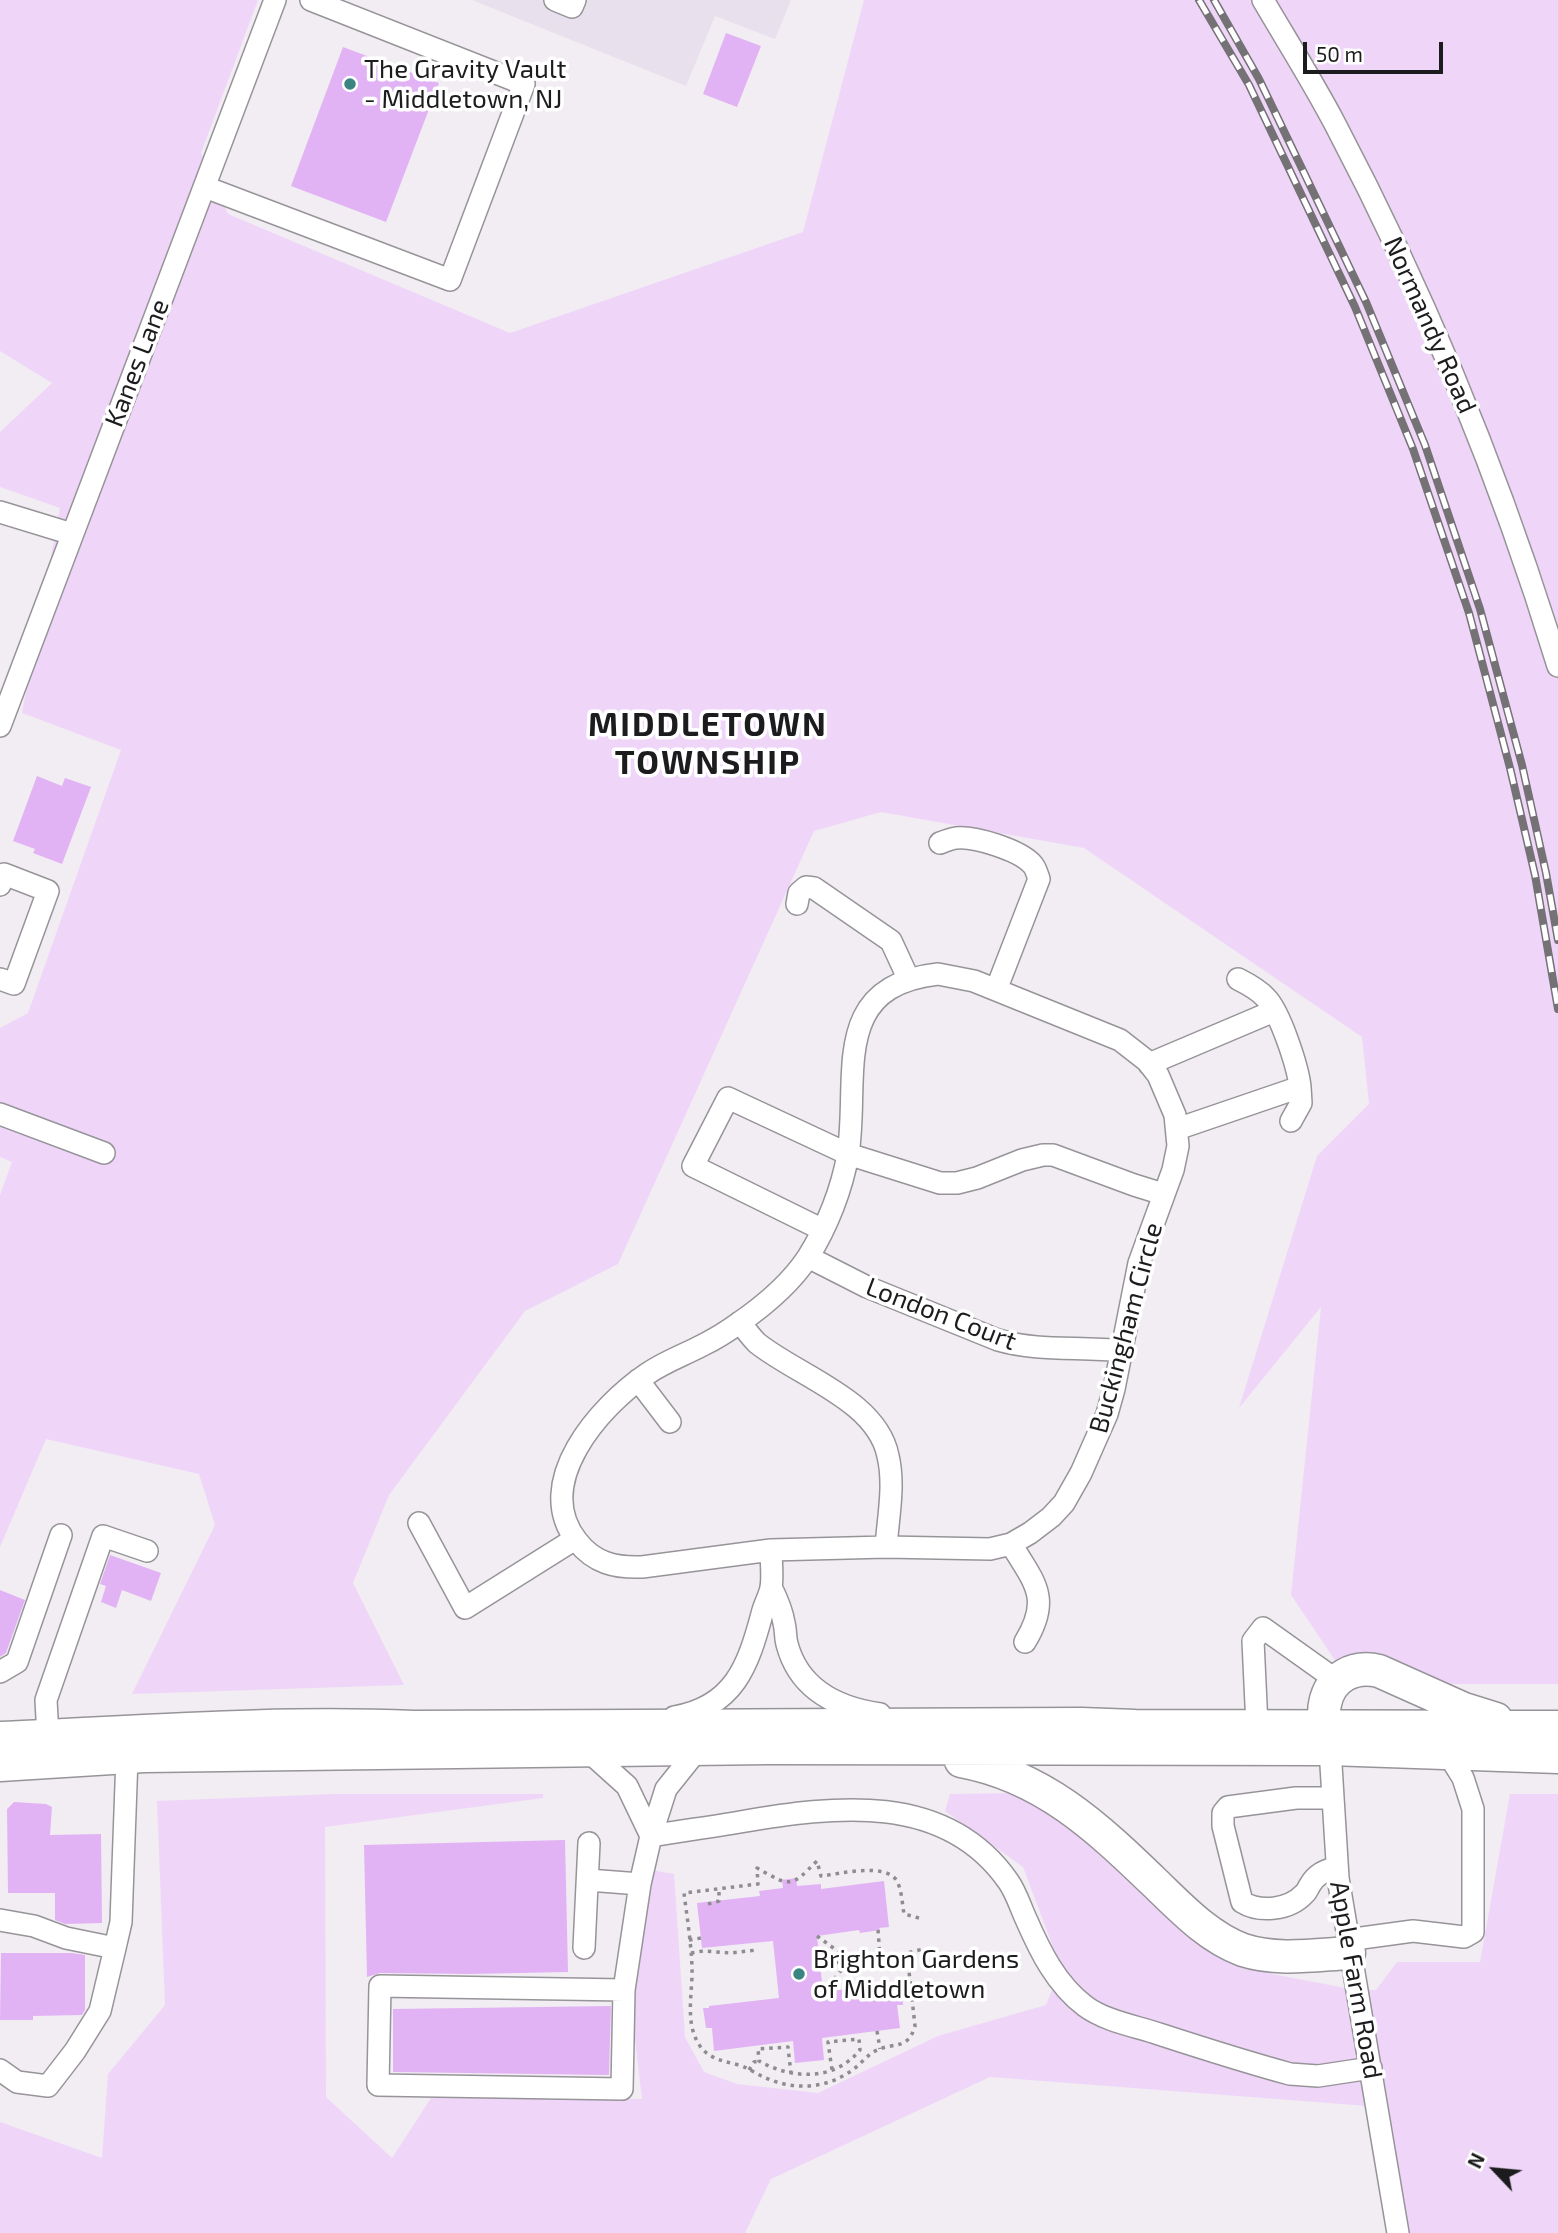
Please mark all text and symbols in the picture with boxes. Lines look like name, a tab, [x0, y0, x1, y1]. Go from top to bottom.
scale bar	[1306, 28, 1446, 72]
text: 50 m	[1316, 41, 1363, 66]
place label: The Gravity Vault - Middletown, NJ	[364, 53, 566, 114]
marker: The Gravity Vault - Middletown, NJ	[342, 76, 358, 92]
street label: Normandy Road	[1377, 232, 1483, 418]
street label: Kanes Lane	[98, 295, 176, 431]
district label: MIDDLETOWN TOWNSHIP	[589, 705, 827, 783]
street label: Buckingham Circle	[1083, 1219, 1169, 1437]
street label: London Court	[861, 1271, 1021, 1357]
street label: Apple Farm Road	[1323, 1879, 1389, 2081]
place label: Brighton Gardens of Middletown	[813, 1943, 1019, 2004]
marker: Brighton Gardens of Middletown	[791, 1966, 807, 1982]
north arrow	[1460, 2135, 1530, 2205]
text: N	[1462, 2149, 1489, 2172]

